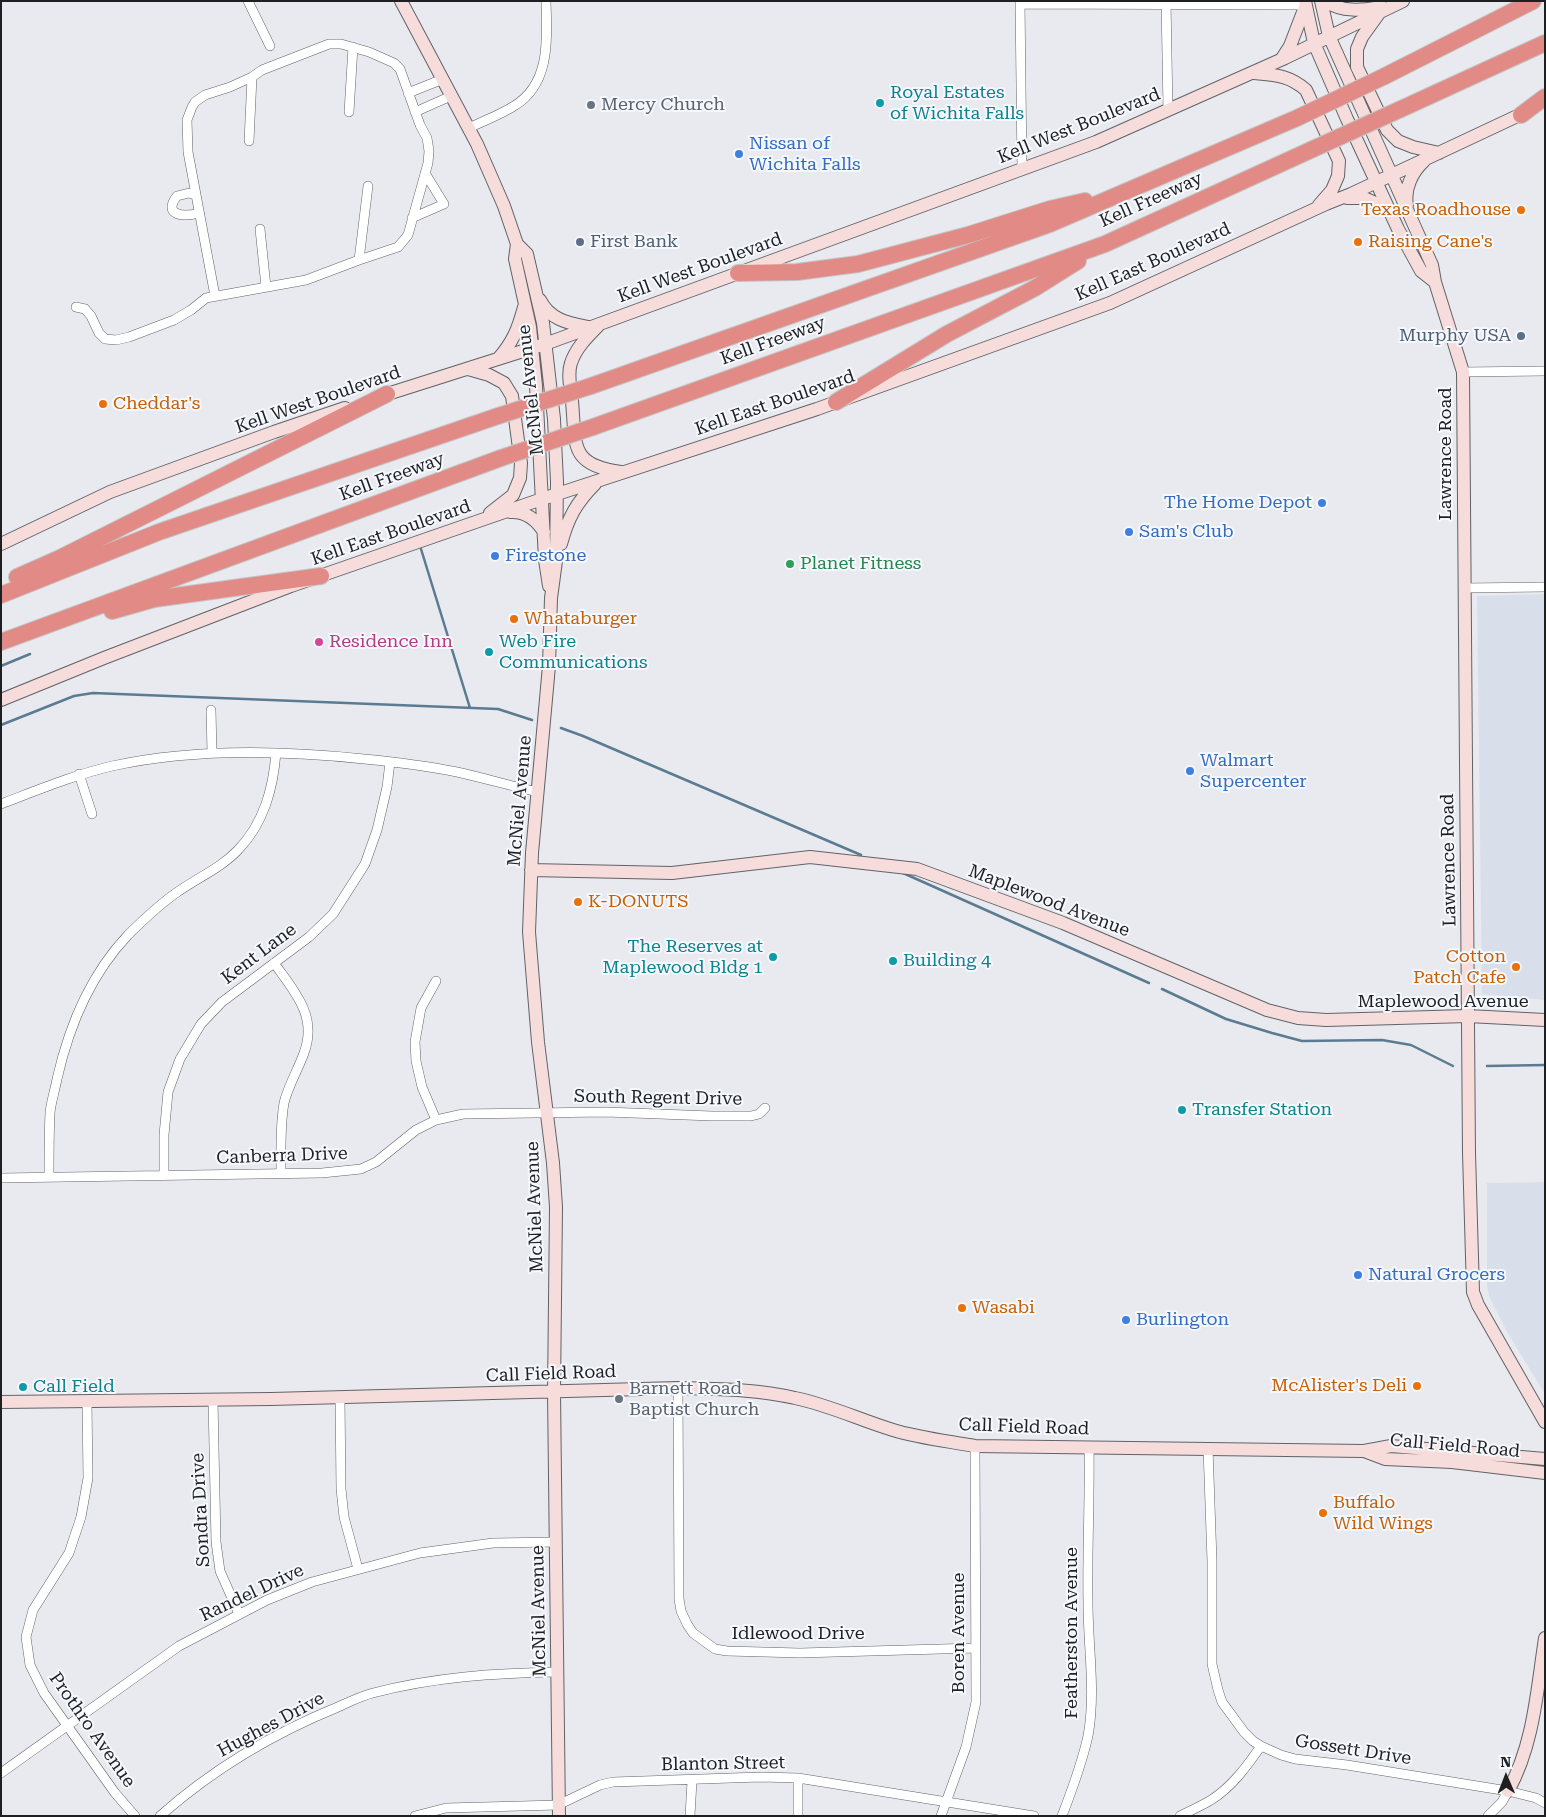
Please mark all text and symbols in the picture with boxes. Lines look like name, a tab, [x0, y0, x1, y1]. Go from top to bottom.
place label: Royal Estates of Wichita Falls	[890, 82, 1024, 125]
street label: Kell West Boulevard	[994, 83, 1164, 169]
place label: Mercy Church	[601, 94, 725, 116]
marker: Royal Estates of Wichita Falls	[874, 97, 886, 109]
marker: Mercy Church	[585, 99, 597, 111]
place label: Nissan of Wichita Falls	[749, 133, 861, 176]
marker: Nissan of Wichita Falls	[733, 148, 745, 160]
street label: Kell Freeway	[1096, 168, 1206, 232]
place label: Texas Roadhouse	[1361, 199, 1511, 221]
marker: Texas Roadhouse	[1515, 204, 1527, 216]
street label: Kell East Boulevard	[1072, 218, 1234, 306]
street label: Kell West Boulevard	[615, 228, 785, 308]
place label: First Bank	[590, 231, 678, 253]
place label: Raising Cane's	[1368, 231, 1493, 253]
marker: First Bank	[574, 236, 586, 248]
marker: Raising Cane's	[1352, 236, 1364, 248]
street label: Kell Freeway	[718, 312, 828, 370]
street label: McNiel Avenue	[513, 323, 549, 457]
place label: Murphy USA	[1399, 325, 1511, 347]
marker: Murphy USA	[1515, 330, 1527, 342]
street label: Kell West Boulevard	[232, 362, 404, 438]
street label: Kell East Boulevard	[692, 366, 858, 440]
street label: Lawrence Road	[1435, 387, 1457, 521]
place label: Cheddar's	[113, 393, 200, 415]
marker: Cheddar's	[97, 398, 109, 410]
street label: Kell Freeway	[337, 448, 447, 506]
place label: The Home Depot	[1164, 492, 1312, 514]
street label: Kell East Boulevard	[308, 496, 474, 570]
marker: The Home Depot	[1316, 497, 1328, 509]
place label: Sam's Club	[1139, 521, 1234, 543]
marker: Sam's Club	[1123, 526, 1135, 538]
place label: Firestone	[505, 545, 586, 567]
marker: Firestone	[489, 550, 501, 562]
place label: Planet Fitness	[800, 553, 921, 575]
marker: Planet Fitness	[784, 558, 796, 570]
place label: Whataburger	[524, 608, 637, 630]
marker: Whataburger	[508, 613, 520, 625]
place label: Residence Inn	[329, 631, 453, 653]
place label: Web Fire Communications	[499, 631, 648, 674]
marker: Residence Inn	[313, 636, 325, 648]
marker: Web Fire Communications	[483, 646, 495, 658]
street label: McNiel Avenue	[504, 735, 536, 867]
place label: Walmart Supercenter	[1200, 750, 1307, 792]
marker: Walmart Supercenter	[1184, 765, 1196, 777]
street label: Lawrence Road	[1437, 793, 1461, 927]
street label: Maplewood Avenue	[965, 860, 1133, 942]
place label: K-DONUTS	[588, 891, 688, 913]
marker: K-DONUTS	[572, 896, 584, 908]
street label: Kent Lane	[217, 919, 301, 989]
place label: The Reserves at Maplewood Bldg 1	[603, 936, 763, 979]
place label: Cotton Patch Cafe	[1413, 946, 1506, 989]
place label: Building 4	[903, 950, 991, 972]
marker: The Reserves at Maplewood Bldg 1	[767, 951, 779, 963]
marker: Building 4	[887, 955, 899, 967]
marker: Cotton Patch Cafe	[1510, 961, 1522, 973]
street label: Maplewood Avenue	[1357, 991, 1529, 1013]
street label: South Regent Drive	[574, 1086, 742, 1110]
place label: Transfer Station	[1192, 1099, 1332, 1121]
marker: Transfer Station	[1176, 1104, 1188, 1116]
street label: McNiel Avenue	[522, 1141, 548, 1273]
street label: Canberra Drive	[216, 1143, 348, 1169]
place label: Natural Grocers	[1368, 1264, 1505, 1286]
marker: Natural Grocers	[1352, 1269, 1364, 1281]
place label: Wasabi	[972, 1297, 1035, 1319]
marker: Wasabi	[956, 1302, 968, 1314]
place label: Burlington	[1136, 1309, 1229, 1331]
marker: Burlington	[1120, 1314, 1132, 1326]
street label: Call Field Road	[485, 1361, 617, 1387]
place label: McAlister's Deli	[1271, 1375, 1407, 1397]
place label: Call Field	[33, 1376, 115, 1398]
place label: Barnett Road Baptist Church	[629, 1378, 759, 1420]
marker: McAlister's Deli	[1411, 1380, 1423, 1392]
marker: Call Field	[17, 1381, 29, 1393]
marker: Barnett Road Baptist Church	[613, 1393, 625, 1405]
street label: Call Field Road	[958, 1414, 1090, 1440]
street label: Call Field Road	[1389, 1430, 1521, 1462]
street label: Sondra Drive	[187, 1452, 215, 1568]
place label: Buffalo Wild Wings	[1333, 1492, 1433, 1535]
marker: Buffalo Wild Wings	[1317, 1507, 1329, 1519]
street label: McNiel Avenue	[527, 1545, 551, 1677]
street label: Featherston Avenue	[1061, 1547, 1083, 1719]
street label: Randel Drive	[197, 1560, 307, 1626]
street label: Boren Avenue	[948, 1573, 970, 1693]
street label: Idlewood Drive	[731, 1623, 865, 1645]
street label: Prothro Avenue	[44, 1668, 140, 1792]
street label: Hughes Drive	[214, 1688, 328, 1762]
street label: Gossett Drive	[1293, 1730, 1413, 1770]
street label: Blanton Street	[661, 1752, 785, 1776]
north arrow	[1481, 1752, 1531, 1802]
text: N	[1500, 1754, 1511, 1770]

